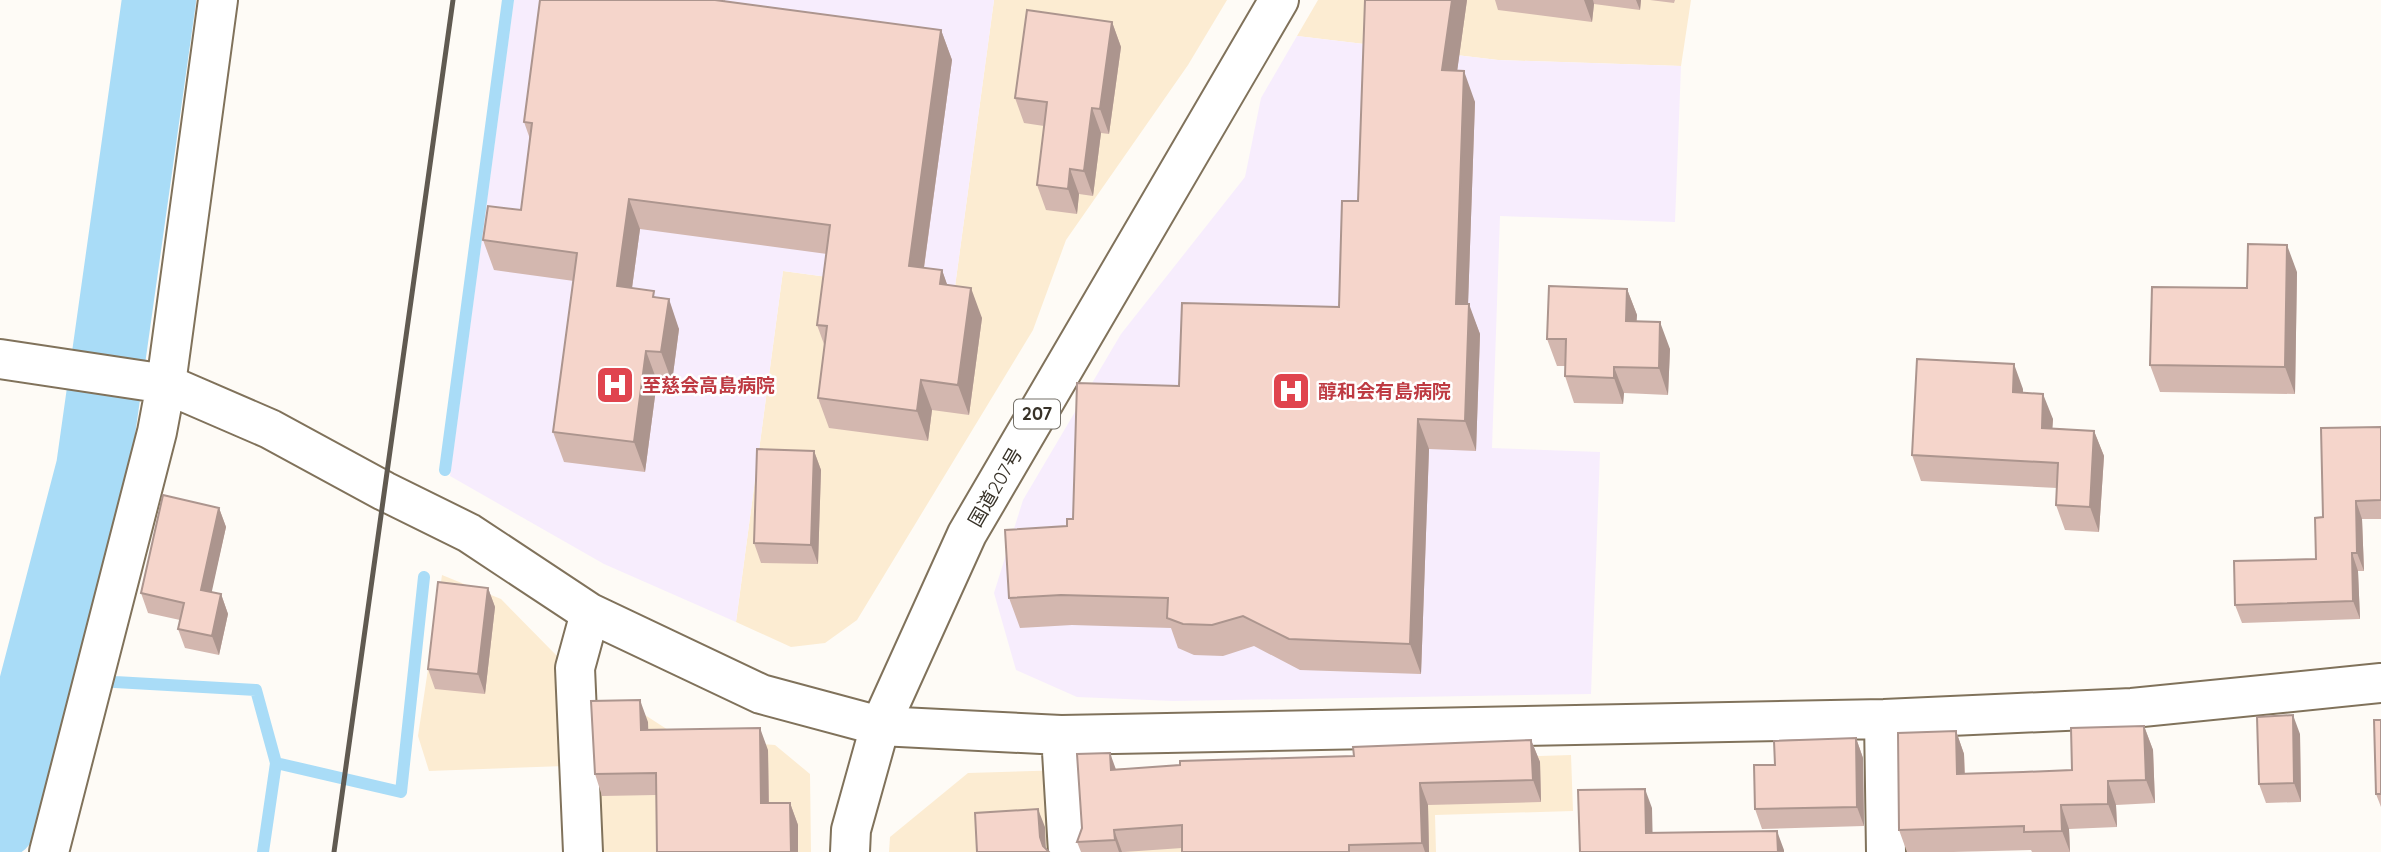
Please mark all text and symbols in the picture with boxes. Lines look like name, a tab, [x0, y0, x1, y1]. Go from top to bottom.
hospital icon: 至慈会高島病院	[594, 364, 636, 406]
hospital icon: 醇和会有島病院	[1270, 370, 1312, 412]
place label: 至慈会高島病院	[642, 373, 775, 397]
place label: 醇和会有島病院	[1318, 379, 1451, 403]
road number: 207	[1014, 400, 1060, 428]
street label: 国道207号	[963, 443, 1027, 531]

